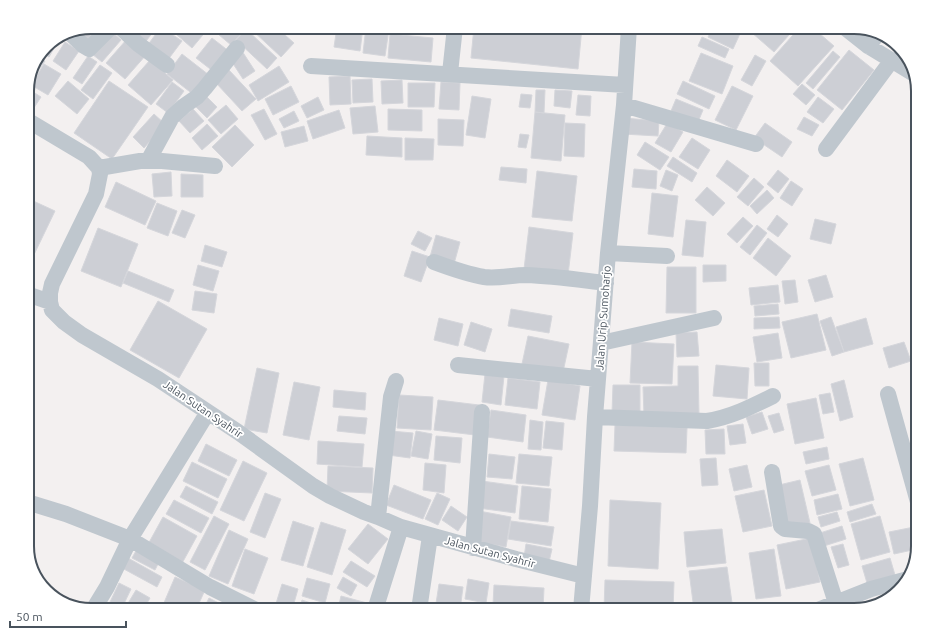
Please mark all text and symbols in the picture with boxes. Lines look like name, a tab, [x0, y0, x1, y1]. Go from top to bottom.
street label: Jalan Urip Sumoharjo	[593, 265, 613, 371]
street label: Jalan Sutan Syahrir	[161, 378, 246, 440]
street label: Jalan Sutan Syahrir	[443, 534, 537, 570]
scale bar	[10, 603, 126, 629]
text: 50 m	[16, 610, 43, 623]

